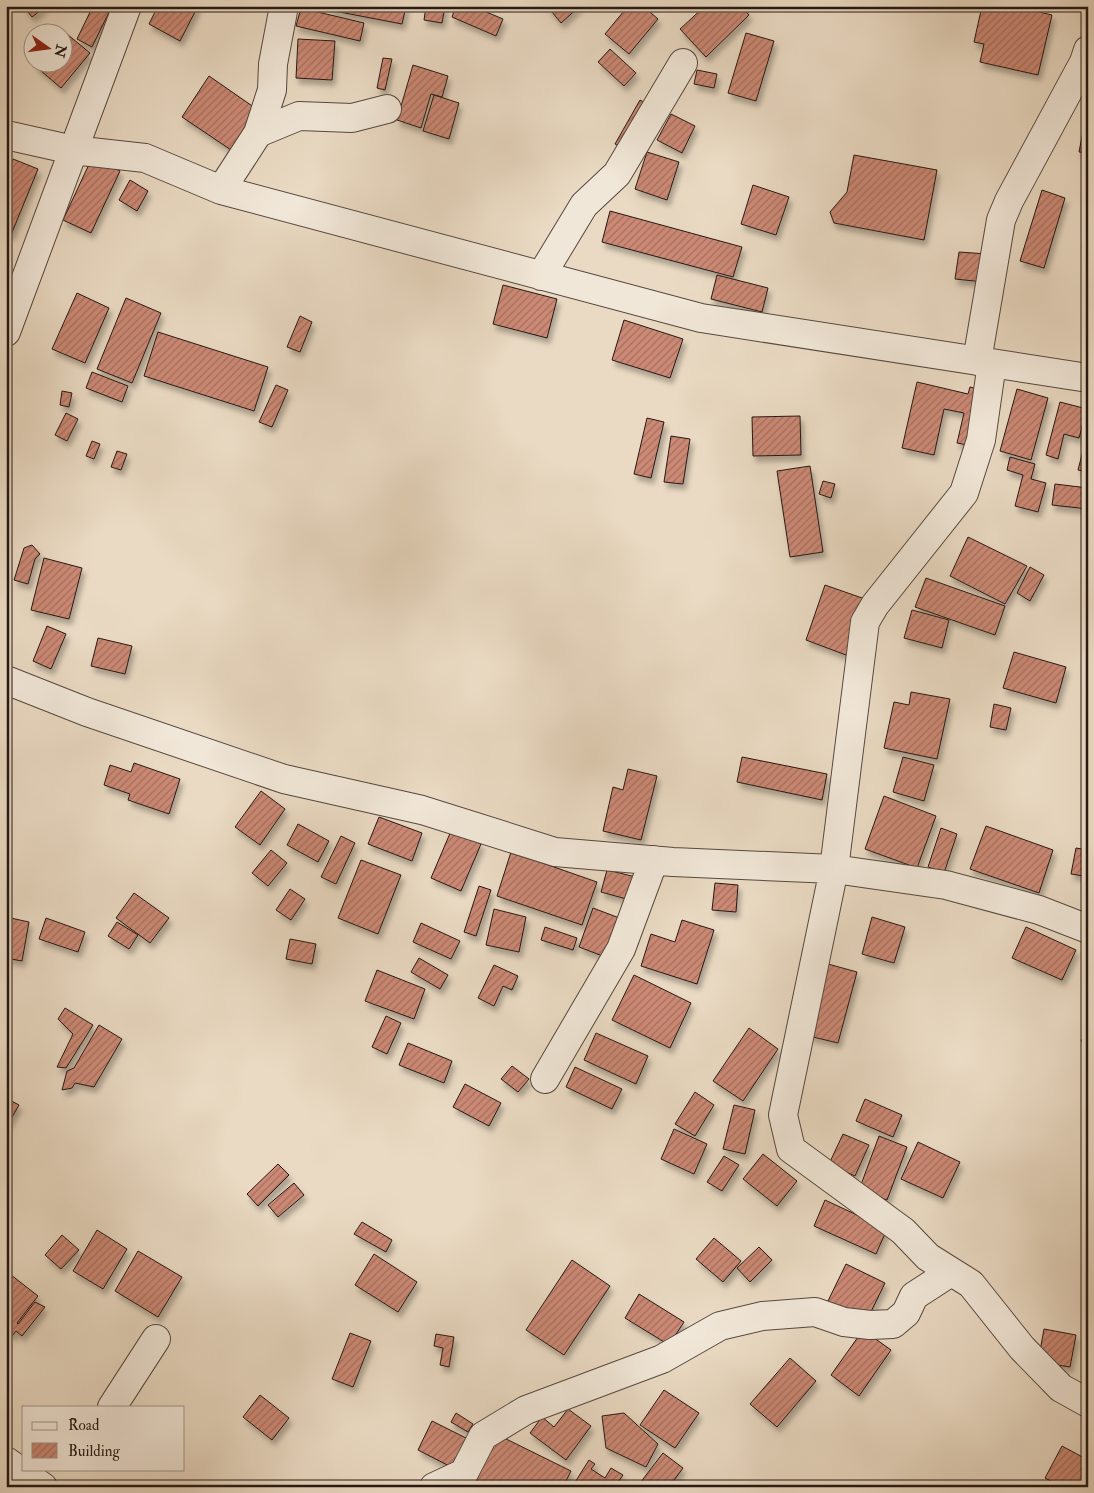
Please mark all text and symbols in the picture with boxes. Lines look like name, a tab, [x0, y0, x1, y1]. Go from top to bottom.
north arrow	[22, 22, 72, 72]
text: N	[50, 42, 70, 60]
legend	[22, 1406, 185, 1470]
text: Road	[68, 1416, 100, 1435]
text: Building	[68, 1442, 120, 1461]

